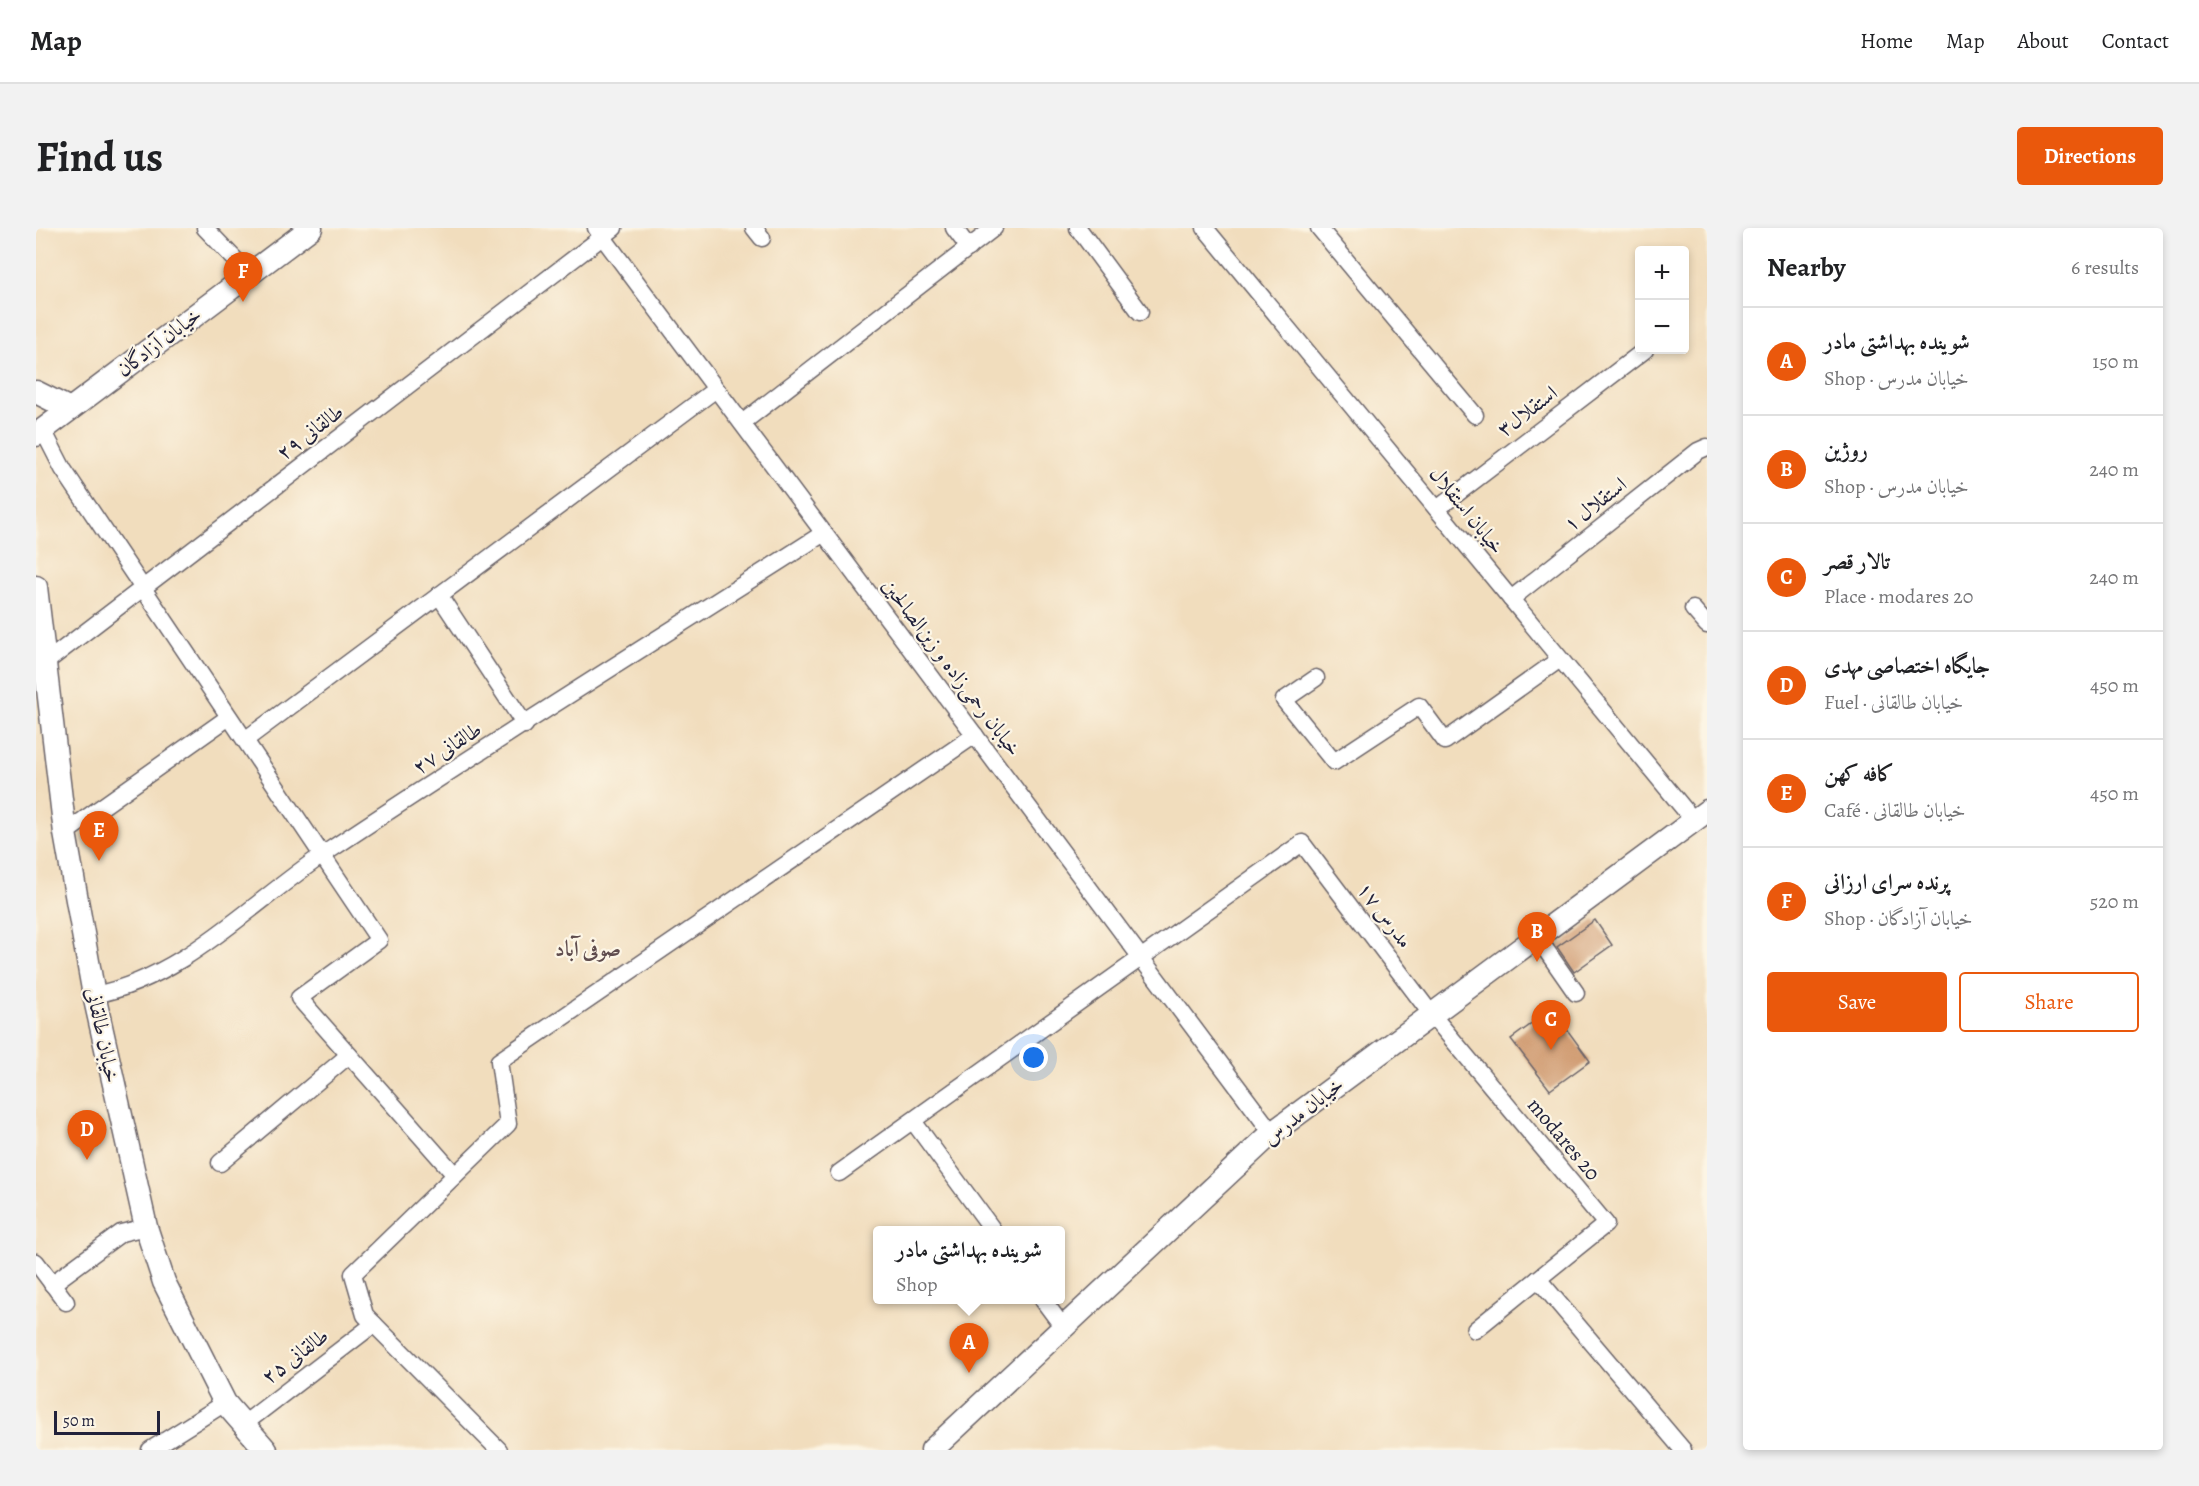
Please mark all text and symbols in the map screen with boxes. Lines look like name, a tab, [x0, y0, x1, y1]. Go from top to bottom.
text: Map	[30, 22, 82, 60]
text: Home	[1860, 27, 1913, 55]
text: Map	[1946, 27, 1984, 55]
text: About	[2017, 27, 2069, 55]
text: Contact	[2102, 27, 2169, 55]
button: Directions	[2017, 127, 2163, 185]
text: Find us	[36, 128, 163, 185]
map controls	[1635, 246, 1689, 354]
button: +	[1635, 246, 1689, 300]
text: Nearby	[1767, 250, 1846, 285]
pin: F	[224, 253, 262, 302]
text: 6 results	[2071, 254, 2139, 281]
button: −	[1635, 300, 1689, 354]
street label: خیابان آزادگان	[111, 301, 207, 383]
text: شوینده بهداشتی مادر	[1824, 327, 1970, 357]
text: A	[1780, 348, 1793, 375]
text: 150 m	[2092, 348, 2139, 375]
text: Shop · خیابان مدرس	[1824, 365, 1969, 392]
street label: استقلال۳	[1491, 379, 1563, 443]
street label: طالقانی ۲۹	[271, 398, 349, 466]
text: روژین	[1824, 435, 1868, 465]
text: B	[1780, 456, 1793, 483]
text: 240 m	[2089, 456, 2139, 483]
street label: خیابان استقلال	[1423, 460, 1511, 560]
street label: استقلال ۱	[1558, 470, 1632, 538]
text: Shop · خیابان مدرس	[1824, 473, 1969, 500]
text: تالار قصر	[1824, 547, 1890, 577]
text: C	[1780, 564, 1793, 591]
text: 240 m	[2089, 564, 2139, 591]
street label: خیابان رحمی‌زاده و زین‌الصالحین	[876, 572, 1028, 762]
text: Place · modares 20	[1824, 583, 1973, 610]
text: جایگاه اختصاصی مهدی	[1824, 651, 1990, 681]
text: D	[1780, 672, 1793, 699]
text: 450 m	[2090, 672, 2139, 699]
text: Fuel · خیابان طالقانی	[1824, 689, 1963, 716]
street label: طالقانی ۲۷	[407, 715, 487, 781]
text: کافه کهن	[1824, 759, 1895, 789]
text: E	[1781, 780, 1792, 807]
text: 450 m	[2090, 780, 2139, 807]
text: Café · خیابان طالقانی	[1824, 797, 1966, 824]
pin: E	[80, 812, 118, 861]
text: پرنده سرای ارزانی	[1824, 867, 1949, 897]
street label: مدرس ۱۷	[1351, 876, 1419, 954]
text: F	[1781, 888, 1792, 915]
text: 520 m	[2090, 888, 2139, 915]
text: Shop · خیابان آزادگان	[1824, 905, 1973, 932]
pin: B	[1518, 912, 1556, 962]
district label: صوفی آباد	[555, 934, 621, 964]
button: Save	[1767, 972, 1947, 1032]
button: Share	[1959, 972, 2139, 1032]
street label: خیابان طالقانی	[79, 985, 127, 1085]
pin: C	[1532, 1000, 1570, 1050]
your location	[1019, 1043, 1048, 1072]
street label: خیابان مدرس	[1257, 1070, 1349, 1152]
street label: modares 20	[1521, 1092, 1607, 1186]
pin: D	[68, 1110, 106, 1160]
popup	[873, 1226, 1065, 1304]
text: شوینده بهداشتی مادر	[896, 1235, 1042, 1265]
text: Shop	[896, 1271, 938, 1298]
street label: طالقانی ۲۵	[256, 1322, 334, 1390]
pin: A	[950, 1324, 988, 1373]
scale bar	[54, 1408, 160, 1436]
text: 50 m	[63, 1410, 95, 1432]

